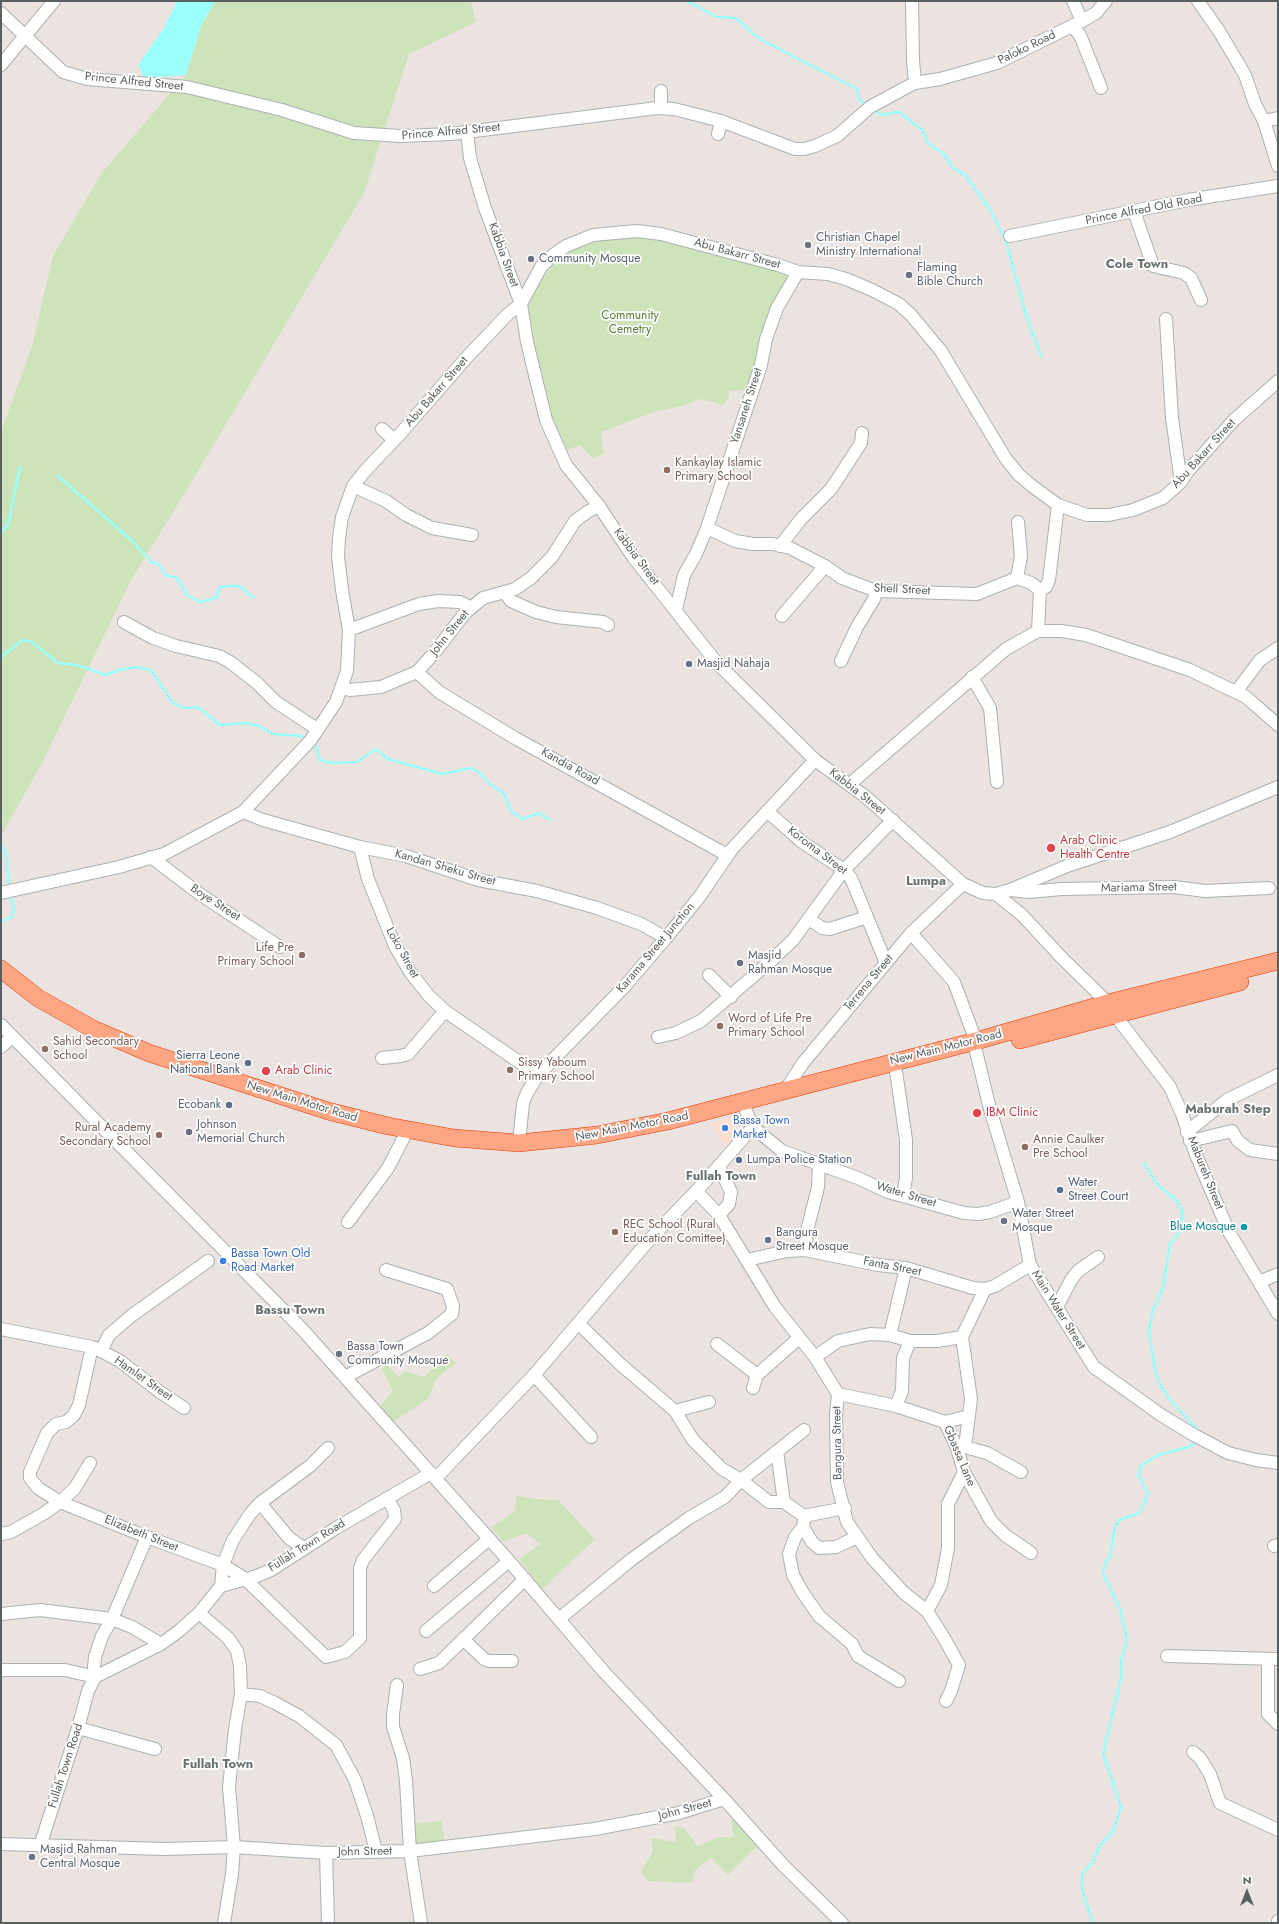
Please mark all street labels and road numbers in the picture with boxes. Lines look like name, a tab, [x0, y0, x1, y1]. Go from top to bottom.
street label: Paloko Road	[996, 28, 1058, 68]
street label: Prince Alfred Street	[84, 70, 184, 94]
street label: Prince Alfred Street	[401, 121, 501, 143]
street label: Prince Alfred Old Road	[1084, 192, 1204, 228]
street label: Kabbia Street	[485, 221, 521, 289]
street label: Abu Bakarr Street	[692, 236, 782, 272]
street label: Abu Bakarr Street	[402, 354, 472, 430]
street label: Yansaneh Street	[728, 366, 766, 446]
street label: Abu Bakarr Street	[1169, 416, 1239, 492]
street label: Kabbia Street	[610, 526, 662, 588]
street label: Shell Street	[873, 581, 931, 599]
street label: John Street	[427, 607, 473, 659]
street label: Kandia Road	[538, 745, 602, 789]
street label: Kabbia Street	[826, 766, 888, 818]
street label: Koroma Street	[784, 824, 850, 878]
street label: Kandan Sheku Street	[393, 847, 497, 889]
street label: Mariama Street	[1101, 880, 1177, 896]
street label: Boye Street	[187, 882, 243, 924]
street label: Karama Street Junction	[614, 900, 698, 996]
street label: Loko Street	[382, 925, 422, 981]
street label: Terrena Street	[841, 952, 897, 1014]
street label: New Main Motor Road	[889, 1027, 1003, 1069]
street label: New Main Motor Road	[245, 1078, 359, 1126]
street label: New Main Motor Road	[574, 1109, 690, 1145]
street label: Mabureh Street	[1184, 1134, 1226, 1212]
street label: Water Street	[874, 1179, 938, 1211]
street label: Fanta Street	[862, 1254, 922, 1280]
street label: Main Water Street	[1028, 1268, 1088, 1352]
street label: Hamlet Street	[111, 1354, 175, 1404]
street label: Bangura Street	[830, 1406, 846, 1480]
street label: Gbassa Lane	[940, 1423, 978, 1489]
street label: Elizabeth Street	[102, 1513, 180, 1555]
street label: Fullah Town Road	[266, 1517, 348, 1575]
street label: Fullah Town Road	[46, 1722, 86, 1810]
street label: John Street	[657, 1796, 713, 1824]
street label: John Street	[338, 1844, 392, 1860]

